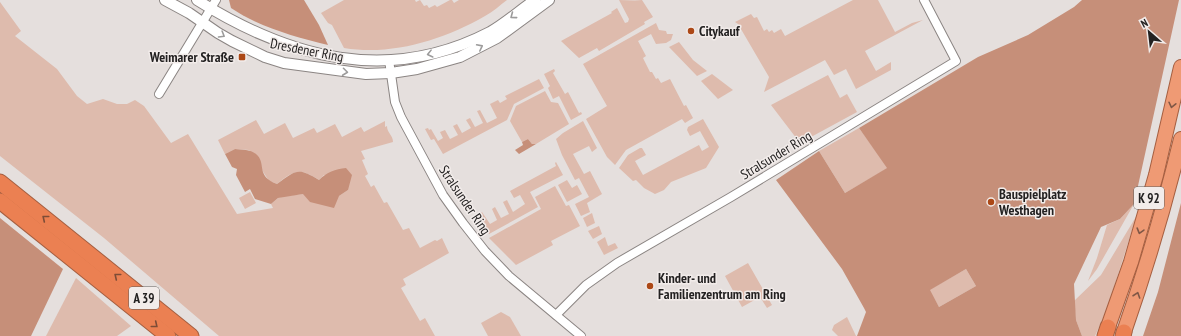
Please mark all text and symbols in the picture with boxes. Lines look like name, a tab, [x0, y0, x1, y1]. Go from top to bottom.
one-way arrow	[511, 11, 518, 18]
north arrow	[1129, 12, 1169, 52]
text: N	[1138, 16, 1150, 31]
place label: Citykauf	[699, 22, 741, 40]
marker: Citykauf	[686, 26, 696, 36]
one-way arrow	[218, 31, 225, 38]
street label: Dresdener Ring	[269, 34, 345, 66]
one-way arrow	[476, 45, 483, 52]
place label: Weimarer Straße	[149, 48, 234, 66]
one-way arrow	[427, 49, 433, 57]
marker: Weimarer Straße	[237, 52, 247, 62]
one-way arrow	[342, 67, 348, 76]
one-way arrow	[1169, 102, 1177, 108]
street label: Stralsunder Ring	[737, 127, 815, 183]
street label: Stralsunder Ring	[435, 162, 495, 238]
place label: Bauspielplatz Westhagen	[998, 185, 1066, 219]
road number: K 92	[1134, 187, 1164, 209]
marker: Bauspielplatz Westhagen	[986, 197, 996, 207]
one-way arrow	[42, 215, 49, 222]
one-way arrow	[1136, 227, 1145, 234]
place label: Kinder- und Familienzentrum am Ring	[658, 269, 786, 303]
one-way arrow	[114, 274, 121, 281]
marker: Kinder- und Familienzentrum am Ring	[645, 281, 655, 291]
road number: A 39	[129, 287, 159, 309]
one-way arrow	[1132, 292, 1141, 299]
one-way arrow	[150, 321, 158, 328]

